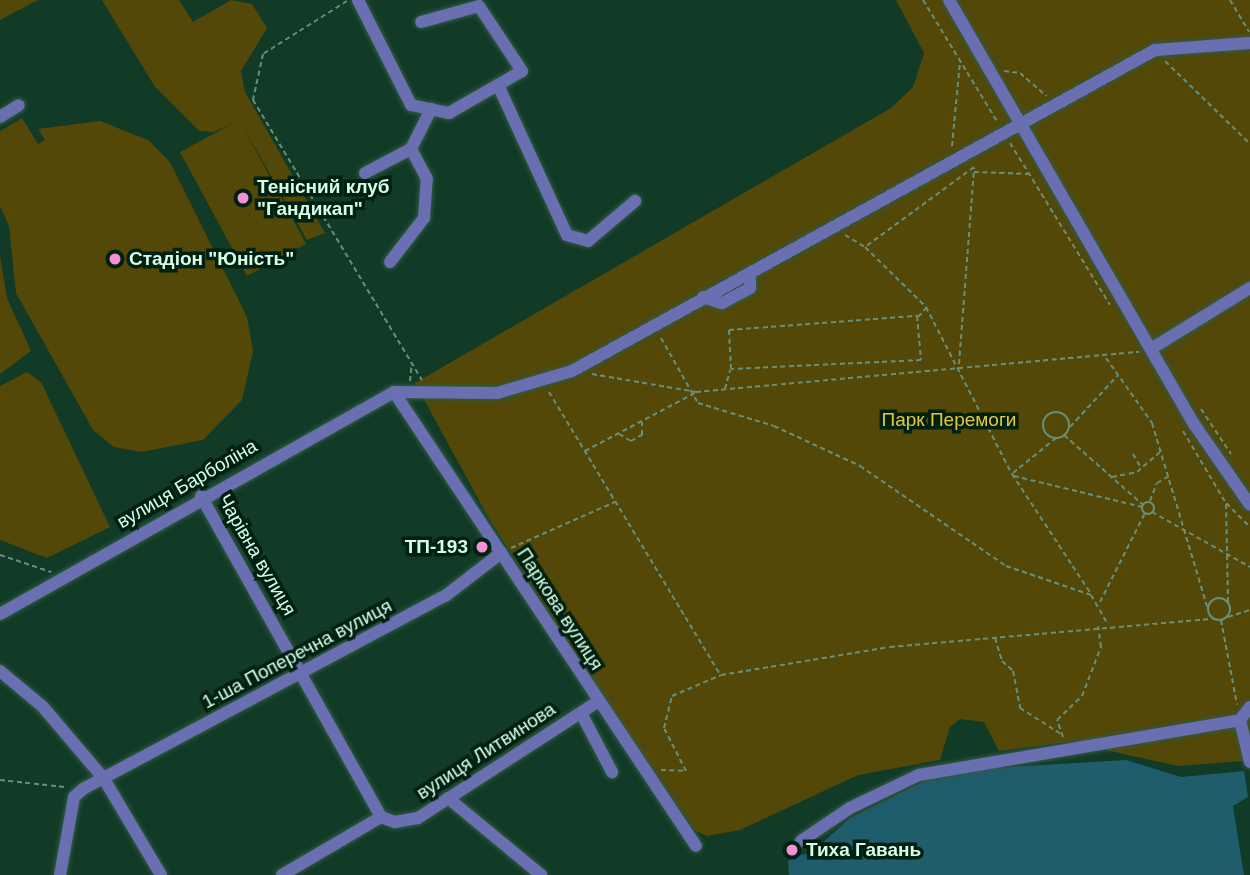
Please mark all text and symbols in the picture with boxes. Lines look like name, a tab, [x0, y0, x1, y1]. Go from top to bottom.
place label: Тенісний клуб "Гандикап"	[257, 176, 390, 220]
marker: Тенісний клуб "Гандикап"	[235, 190, 251, 206]
place label: Стадіон "Юність"	[129, 248, 294, 270]
marker: Стадіон "Юність"	[107, 251, 123, 267]
park label: Парк Перемоги	[882, 409, 1016, 431]
street label: вулиця Барболіна	[113, 435, 261, 533]
street label: Чарівна вулиця	[213, 490, 301, 620]
place label: ТП-193	[405, 536, 468, 558]
marker: ТП-193	[474, 539, 490, 555]
street label: Паркова вулиця	[512, 544, 608, 674]
street label: 1-ша Поперечна вулиця	[198, 594, 396, 714]
street label: вулиця Литвинова	[412, 698, 560, 804]
place label: Тиха Гавань	[806, 839, 921, 861]
marker: Тиха Гавань	[784, 842, 800, 858]

